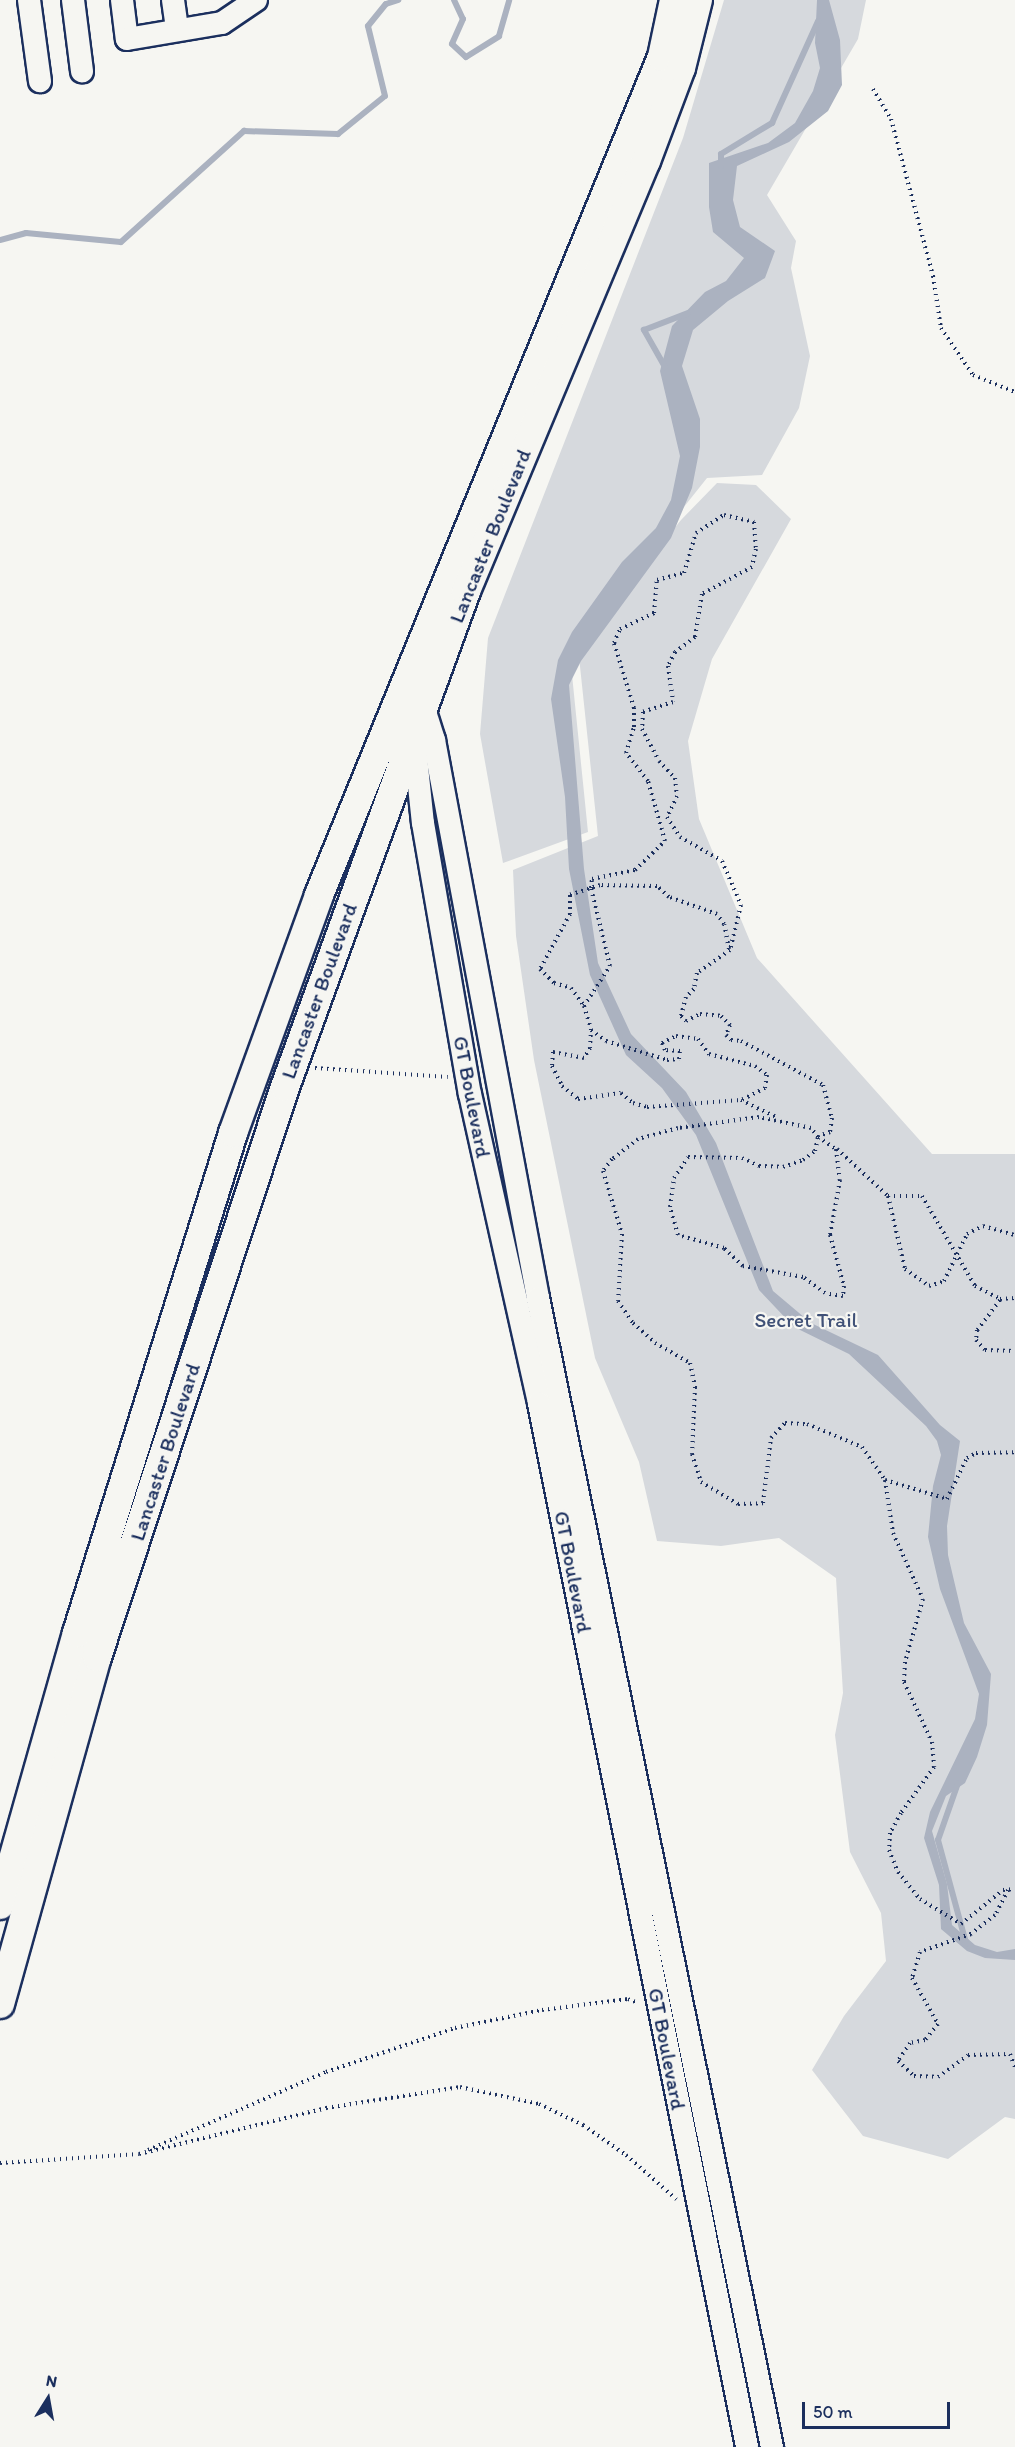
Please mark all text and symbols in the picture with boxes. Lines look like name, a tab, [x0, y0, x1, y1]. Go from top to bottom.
street label: Lancaster Boulevard	[444, 445, 536, 627]
street label: Lancaster Boulevard	[275, 899, 363, 1083]
street label: GT Boulevard	[448, 1034, 496, 1160]
park label: Secret Trail	[754, 1307, 858, 1333]
street label: Lancaster Boulevard	[124, 1360, 206, 1544]
street label: GT Boulevard	[549, 1509, 597, 1635]
street label: GT Boulevard	[643, 1986, 691, 2112]
north arrow	[18, 2369, 78, 2429]
text: N	[44, 2370, 59, 2391]
scale bar	[805, 2390, 954, 2428]
text: 50 m	[813, 2401, 853, 2423]

